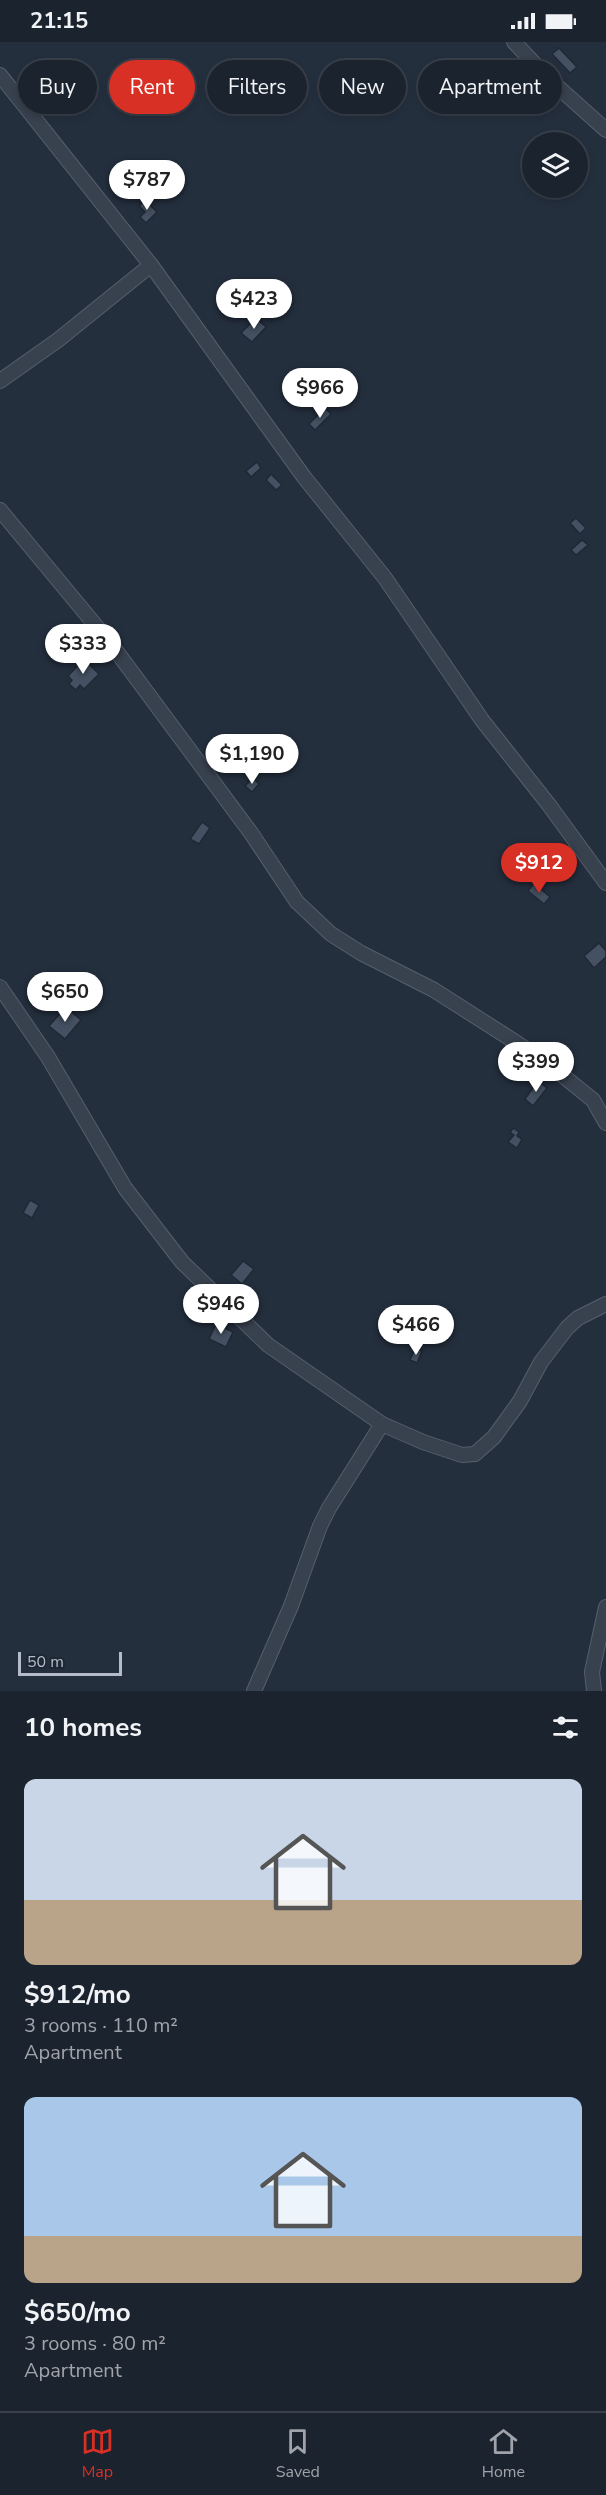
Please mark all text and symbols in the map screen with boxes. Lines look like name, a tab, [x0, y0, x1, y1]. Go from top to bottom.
text: 21:15	[30, 6, 88, 36]
chip: Buy	[18, 60, 97, 114]
chip: Rent	[109, 60, 195, 114]
chip: Filters	[207, 60, 307, 114]
chip: New	[319, 60, 406, 114]
chip: Apartment	[418, 60, 562, 114]
map controls	[522, 132, 588, 198]
button: layers	[522, 132, 588, 198]
pin: $787	[111, 160, 183, 211]
text: $787	[123, 166, 171, 193]
pin: $423	[218, 279, 290, 330]
text: $423	[230, 285, 278, 312]
pin: $966	[284, 368, 356, 419]
text: $966	[296, 374, 344, 401]
pin: $333	[47, 624, 119, 675]
text: $333	[59, 630, 107, 657]
pin: $1,190	[203, 734, 301, 785]
text: $1,190	[220, 740, 284, 767]
pin: $912	[503, 843, 575, 894]
text: $912	[515, 849, 563, 876]
pin: $650	[29, 972, 101, 1023]
text: $650	[41, 978, 89, 1005]
pin: $399	[500, 1042, 572, 1093]
text: $399	[512, 1048, 560, 1075]
pin: $946	[185, 1284, 257, 1335]
text: $946	[197, 1290, 245, 1317]
pin: $466	[380, 1305, 452, 1356]
text: $466	[392, 1311, 440, 1338]
scale bar	[18, 1649, 122, 1676]
text: 50 m	[27, 1651, 64, 1673]
text: 10 homes	[24, 1710, 142, 1745]
icon: filters	[549, 1711, 582, 1744]
icon: home	[249, 1818, 357, 1926]
text: $912/mo	[24, 1977, 131, 2012]
text: 3 rooms · 110 m²	[24, 2012, 178, 2039]
text: Apartment	[24, 2039, 122, 2066]
icon: home	[249, 2136, 357, 2244]
text: $650/mo	[24, 2295, 131, 2330]
text: 3 rooms · 80 m²	[24, 2330, 166, 2357]
text: Apartment	[24, 2357, 122, 2384]
tab: Map	[81, 2425, 114, 2483]
tab: Saved	[276, 2425, 320, 2483]
tab: Home	[482, 2425, 525, 2483]

